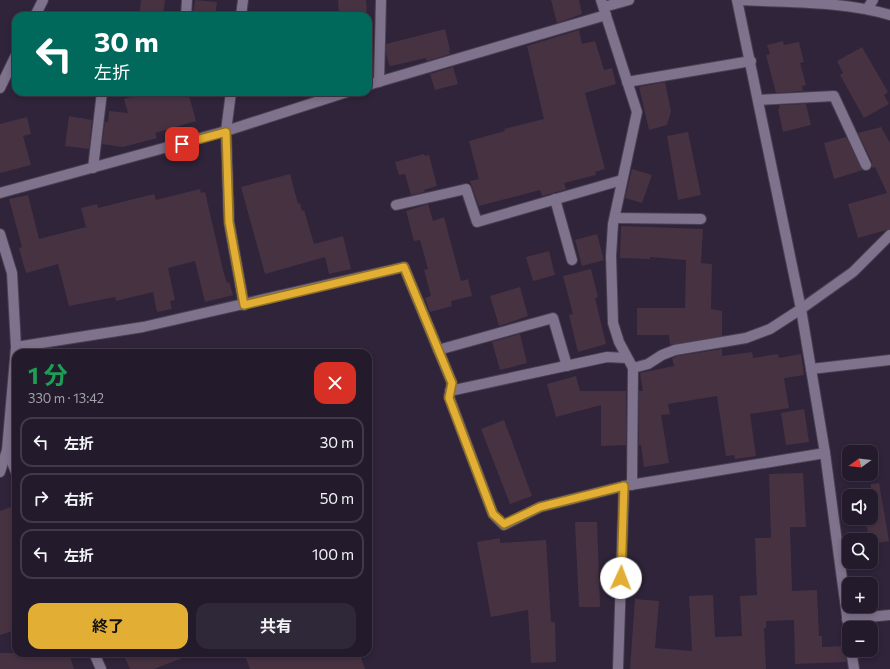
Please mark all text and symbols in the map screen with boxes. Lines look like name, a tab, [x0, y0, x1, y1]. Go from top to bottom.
text: 30 m	[94, 24, 159, 58]
icon: left	[28, 28, 80, 80]
text: 左折	[94, 61, 130, 83]
pin	[165, 127, 199, 161]
icon: arrive	[171, 133, 193, 155]
text: 1 分	[28, 360, 67, 389]
button: close	[314, 362, 356, 404]
text: 330 m · 13:42	[28, 390, 104, 406]
icon: left	[30, 431, 52, 453]
text: 30 m	[320, 433, 354, 451]
text: 左折	[64, 434, 94, 452]
north arrow	[842, 445, 878, 481]
map controls	[842, 445, 878, 657]
icon: right	[30, 487, 52, 509]
text: 50 m	[320, 489, 354, 507]
button: sound	[842, 489, 878, 525]
text: 右折	[64, 490, 94, 508]
button: search	[842, 533, 878, 569]
icon: left	[30, 543, 52, 565]
text: 100 m	[312, 545, 354, 563]
text: 左折	[64, 546, 94, 564]
position arrow	[600, 557, 642, 599]
button: +	[842, 577, 878, 613]
button: 終了	[28, 603, 188, 649]
button: 共有	[196, 603, 356, 649]
button: −	[842, 621, 878, 657]

